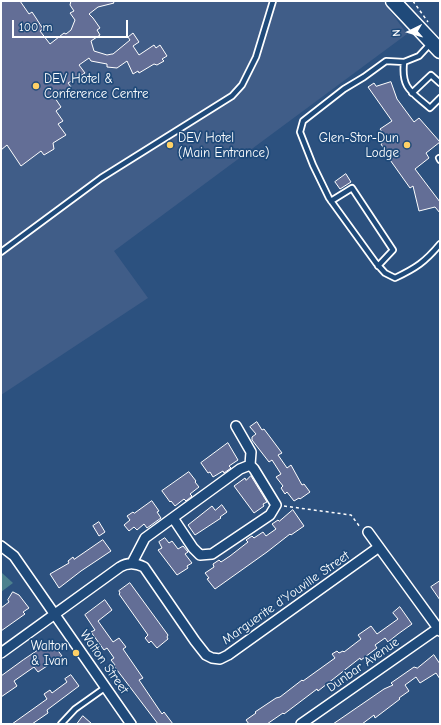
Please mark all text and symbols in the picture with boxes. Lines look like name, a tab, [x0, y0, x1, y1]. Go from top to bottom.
scale bar	[14, 12, 130, 38]
north arrow	[389, 12, 429, 52]
text: 100 m	[19, 20, 52, 34]
text: N	[390, 29, 403, 37]
place label: DEV Hotel & Conference Centre	[44, 71, 149, 102]
marker: DEV Hotel & Conference Centre	[31, 81, 41, 91]
place label: DEV Hotel (Main Entrance)	[178, 130, 269, 161]
place label: Glen-Stor-Dun Lodge	[319, 130, 399, 161]
marker: DEV Hotel (Main Entrance)	[165, 140, 175, 150]
marker: Glen-Stor-Dun Lodge	[402, 140, 412, 150]
street label: Marguerite d'Youville Street	[219, 548, 353, 648]
street label: Walton Street	[76, 627, 132, 697]
street label: Dunbar Avenue	[324, 634, 402, 696]
place label: Walton & Ivan	[31, 638, 68, 669]
marker: Walton & Ivan	[71, 648, 81, 658]

